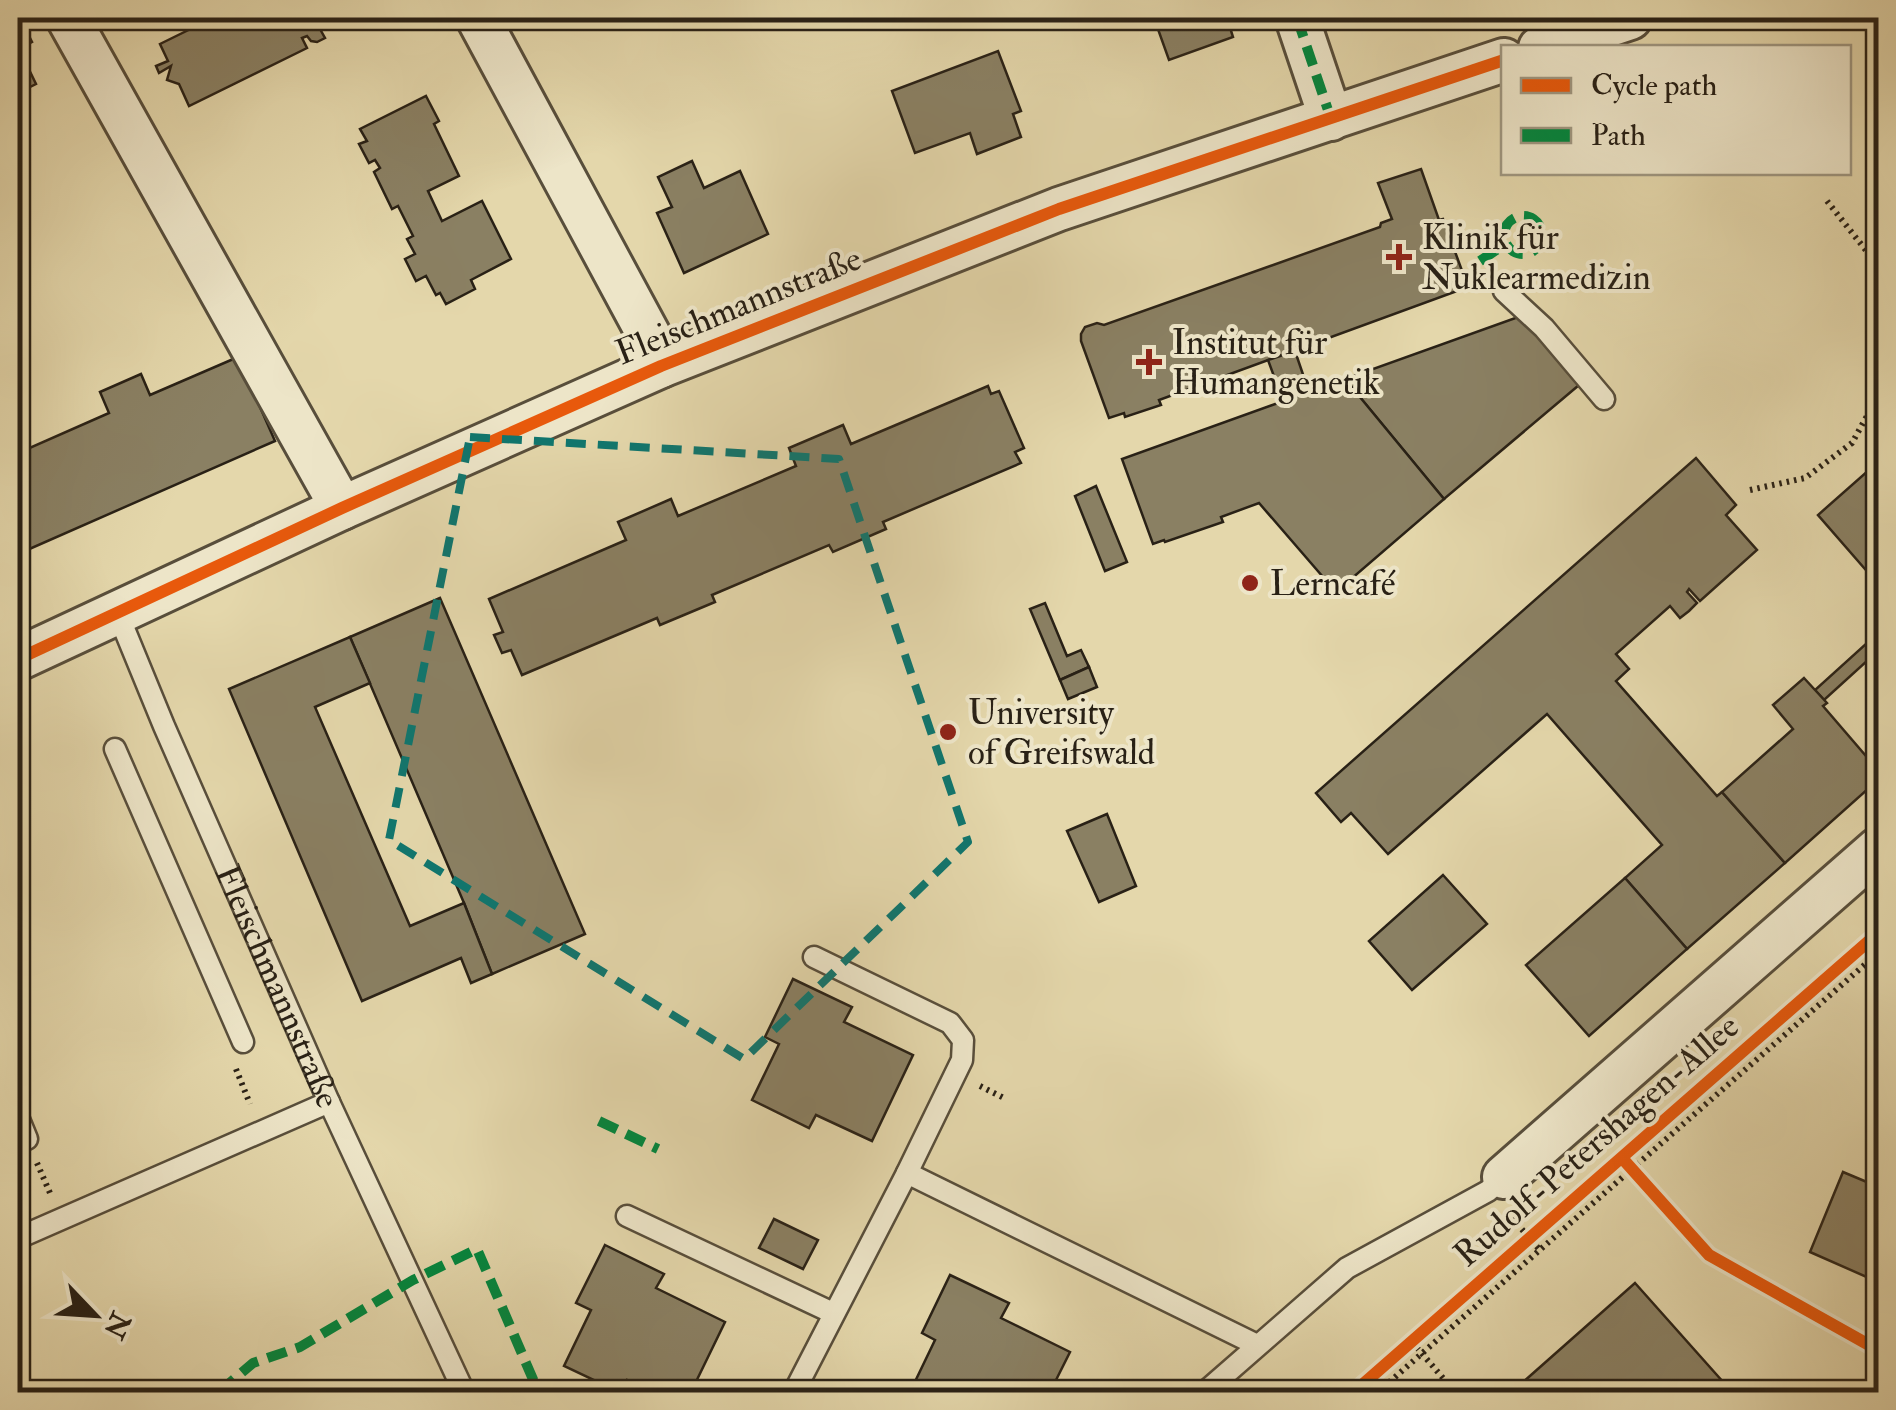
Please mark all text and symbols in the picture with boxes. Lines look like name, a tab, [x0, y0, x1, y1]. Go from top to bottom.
legend	[1501, 45, 1851, 175]
text: Cycle path	[1591, 67, 1717, 104]
text: Path	[1591, 117, 1646, 154]
place label: Klinik für Nuklearmedizin	[1422, 216, 1651, 300]
street label: Fleischmannstraße	[609, 237, 868, 375]
marker: Klinik für Nuklearmedizin	[1386, 244, 1412, 270]
place label: Institut für Humangenetik	[1172, 321, 1380, 405]
marker: Institut für Humangenetik	[1136, 349, 1162, 375]
place label: Lerncafé	[1270, 562, 1396, 606]
marker: Lerncafé	[1239, 572, 1261, 594]
place label: University of Greifswald	[968, 691, 1155, 775]
marker: University of Greifswald	[937, 721, 959, 743]
street label: Fleischmannstraße	[205, 858, 350, 1115]
street label: Rudolf-Petershagen-Allee	[1445, 1005, 1748, 1277]
north arrow	[45, 1265, 145, 1365]
text: N	[95, 1305, 138, 1345]

